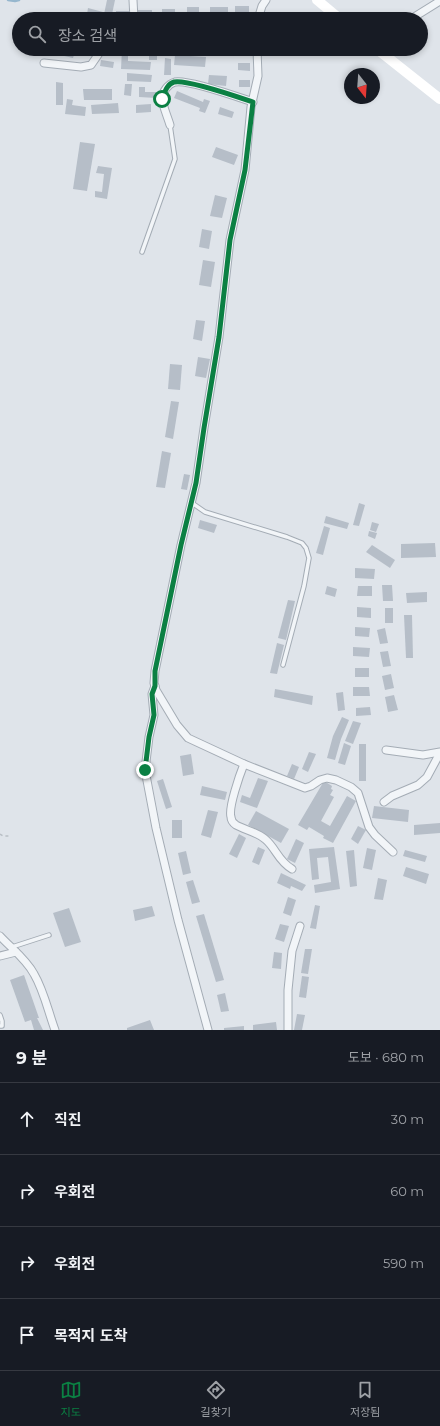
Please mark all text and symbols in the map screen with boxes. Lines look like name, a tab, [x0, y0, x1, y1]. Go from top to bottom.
search box	[12, 12, 428, 56]
icon: search	[26, 23, 48, 45]
text: 장소 검색	[58, 26, 117, 45]
north arrow	[344, 68, 380, 104]
route start	[153, 90, 171, 108]
route end	[136, 761, 154, 779]
text: 9 분	[16, 1048, 47, 1068]
text: 도보 · 680 m	[348, 1049, 424, 1065]
icon: ahead	[16, 1108, 38, 1130]
text: 직진	[54, 1110, 82, 1129]
text: 30 m	[391, 1111, 424, 1127]
icon: right	[16, 1180, 38, 1202]
text: 우회전	[54, 1182, 95, 1201]
text: 60 m	[390, 1183, 424, 1199]
icon: right	[16, 1252, 38, 1274]
text: 우회전	[54, 1254, 95, 1273]
text: 590 m	[383, 1255, 424, 1271]
icon: arrive	[16, 1324, 38, 1346]
text: 목적지 도착	[54, 1326, 127, 1345]
tab: 지도	[60, 1379, 82, 1419]
tab: 길찾기	[201, 1379, 231, 1419]
tab: 저장됨	[350, 1379, 380, 1419]

